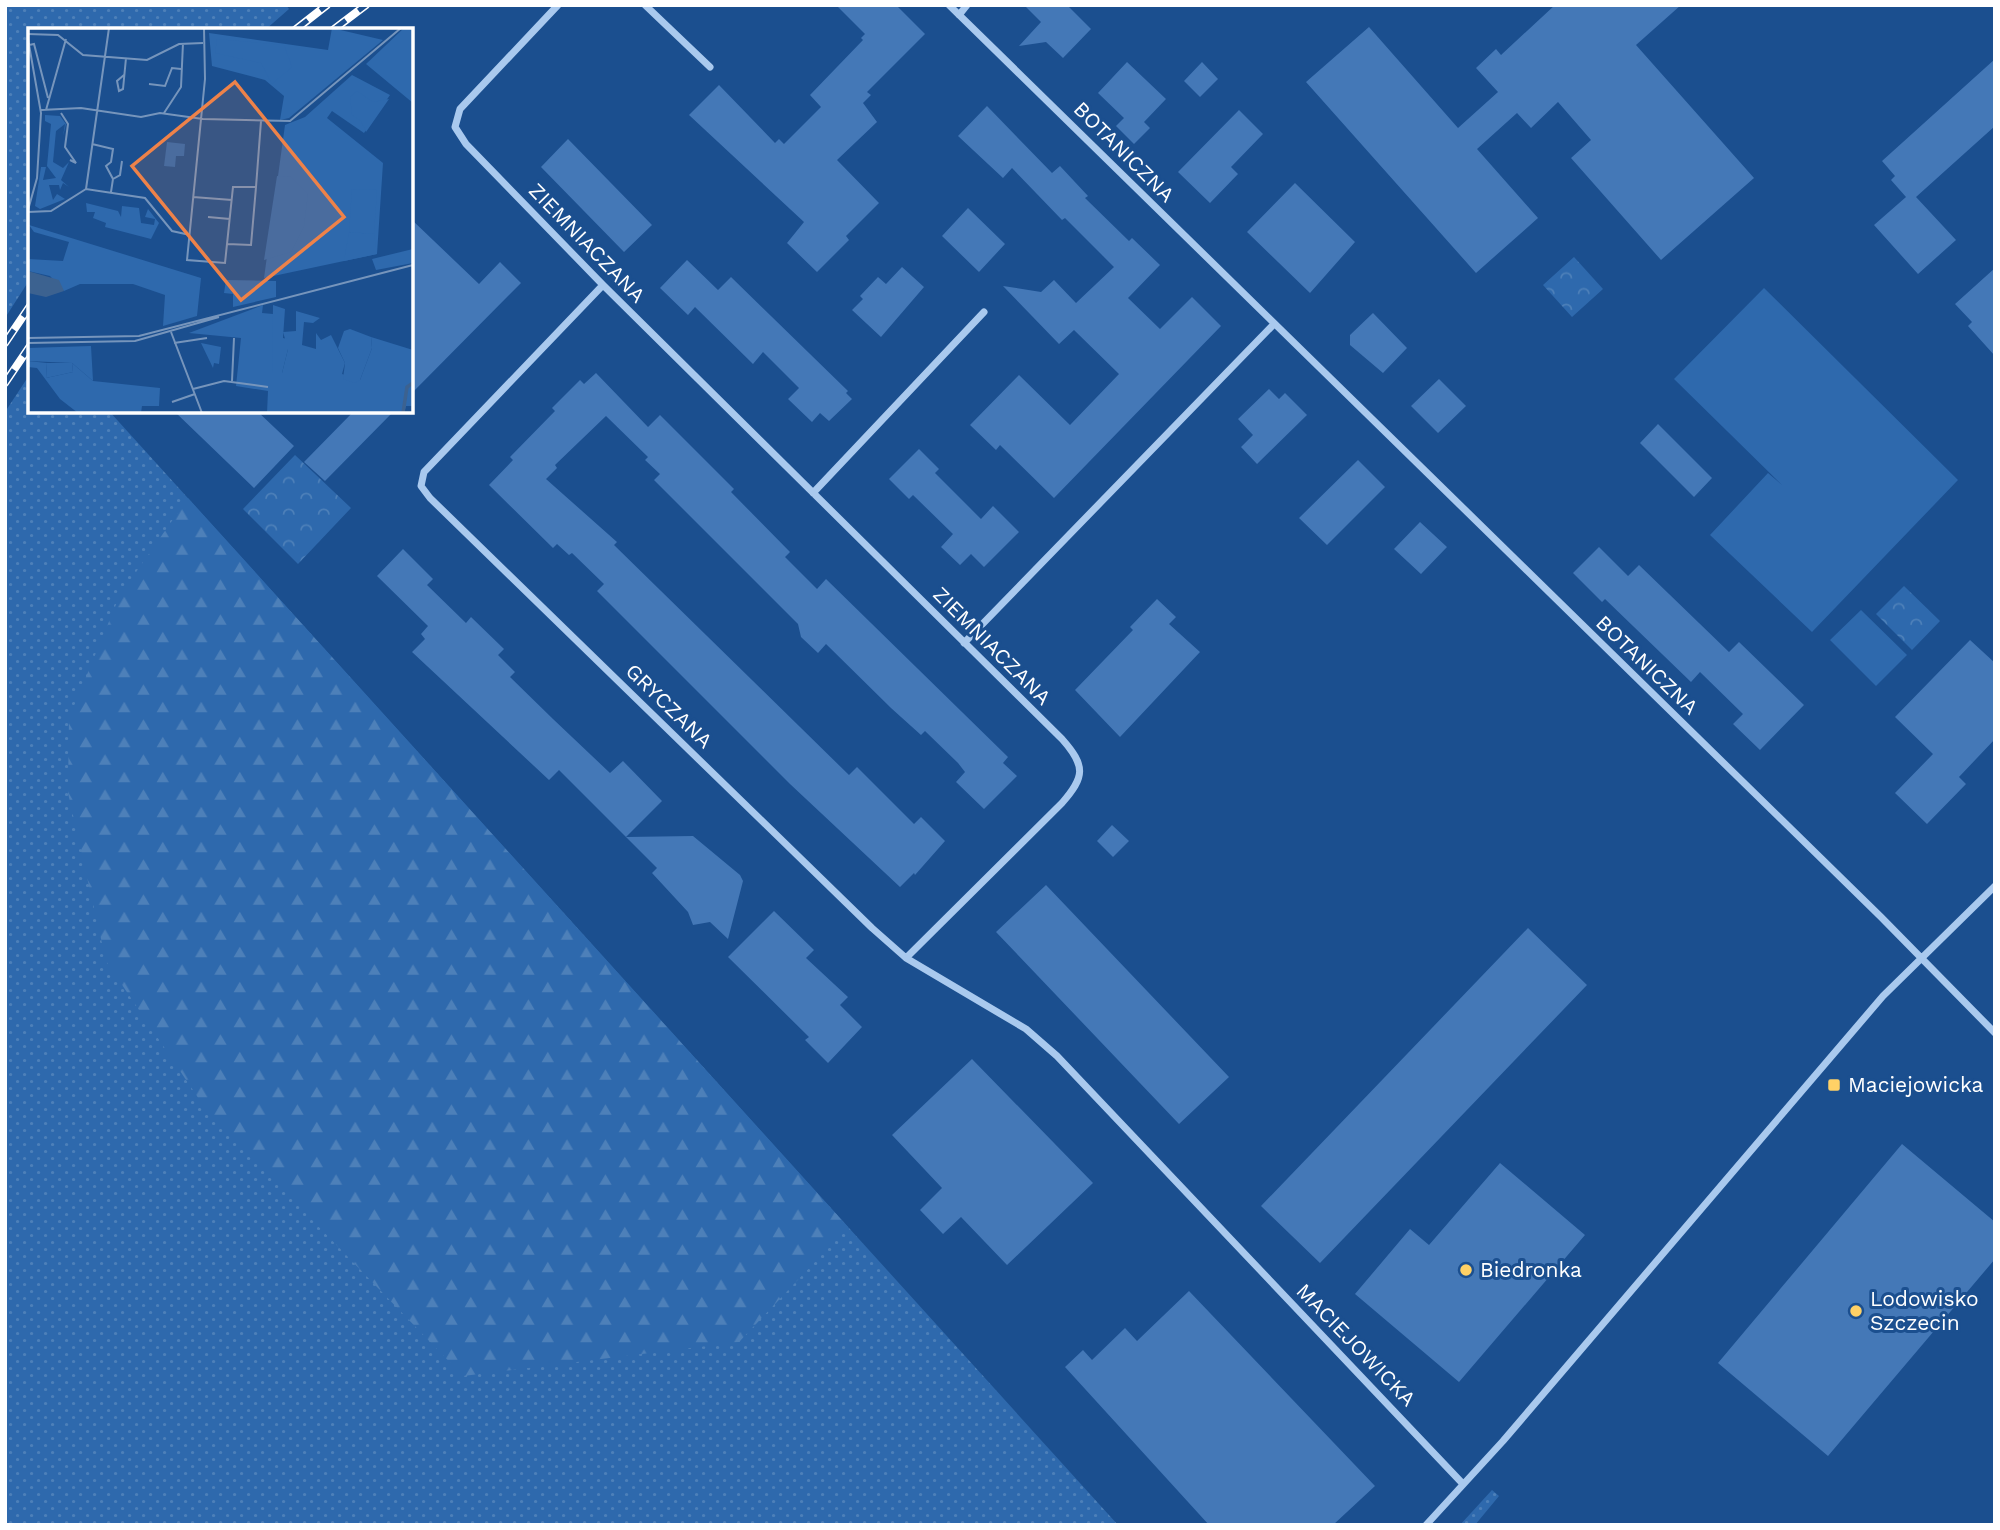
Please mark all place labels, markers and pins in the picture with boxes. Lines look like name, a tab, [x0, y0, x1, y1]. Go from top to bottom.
place label: Maciejowicka	[1848, 1072, 1984, 1097]
marker: Maciejowicka	[1826, 1077, 1842, 1093]
place label: Biedronka	[1480, 1257, 1582, 1282]
marker: Biedronka	[1458, 1262, 1474, 1278]
place label: Lodowisko Szczecin	[1870, 1286, 1979, 1335]
marker: Lodowisko Szczecin	[1848, 1303, 1864, 1319]

